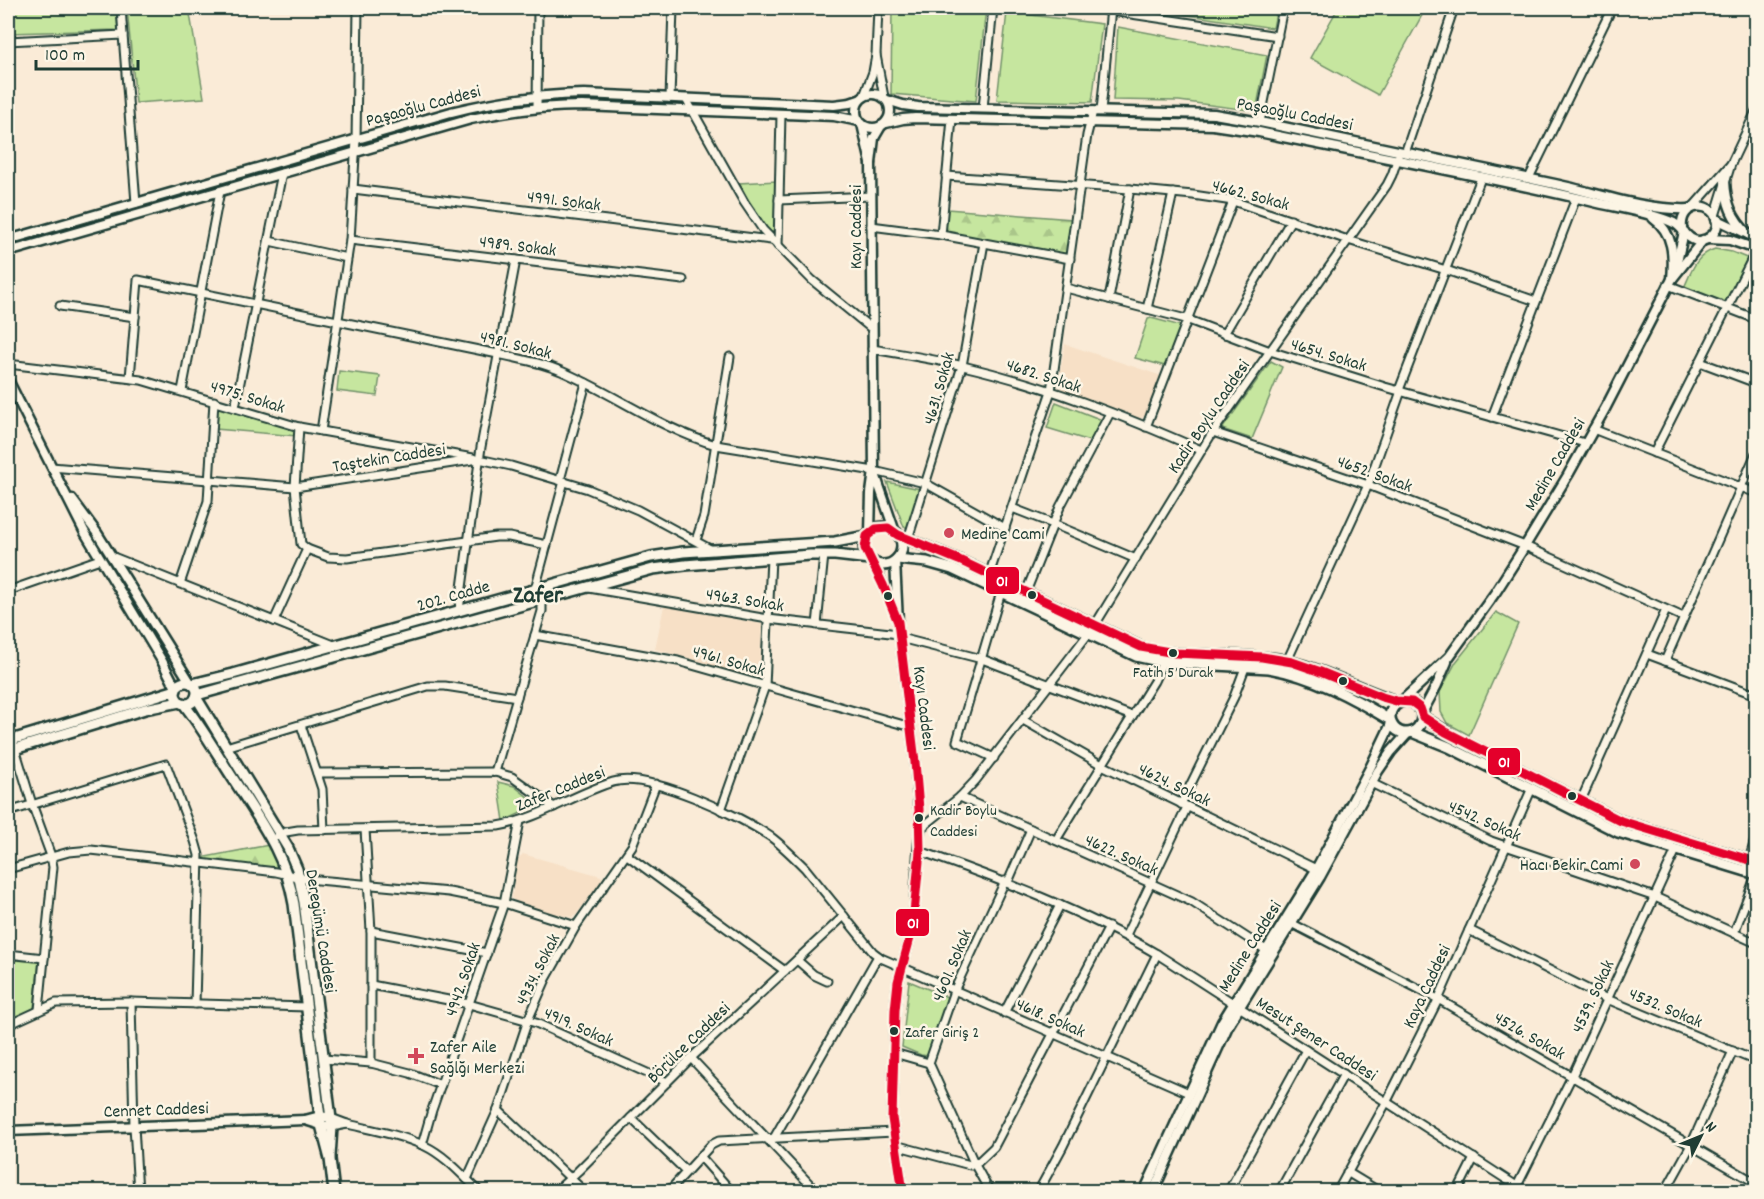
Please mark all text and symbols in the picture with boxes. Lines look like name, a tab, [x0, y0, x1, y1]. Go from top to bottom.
scale bar	[36, 33, 138, 71]
text: 100 m	[45, 44, 85, 69]
street label: Paşaoğlu Caddesi	[363, 80, 484, 135]
street label: Paşaoğlu Caddesi	[1234, 92, 1355, 139]
street label: 4662. Sokak	[1209, 174, 1292, 219]
street label: Kayı Caddesi	[845, 185, 870, 269]
street label: 4991. Sokak	[525, 186, 602, 219]
street label: 4989. Sokak	[478, 230, 558, 265]
street label: 4981. Sokak	[477, 325, 554, 367]
street label: 4654. Sokak	[1287, 333, 1369, 380]
street label: 4631. Sokak	[918, 349, 963, 428]
street label: 4682. Sokak	[1002, 353, 1084, 401]
street label: Kadir Boylu Caddesi	[1163, 356, 1257, 479]
street label: 4975. Sokak	[207, 375, 288, 422]
street label: Medine Caddesi	[1519, 414, 1593, 516]
street label: Taştekin Caddesi	[331, 438, 448, 481]
street label: 4652. Sokak	[1333, 450, 1415, 501]
place label: Medine Cami	[961, 523, 1045, 548]
marker: Medine Cami	[942, 526, 956, 540]
line badge: 01	[985, 566, 1020, 595]
text: 01	[996, 571, 1008, 594]
street label: 202. Cadde	[414, 575, 493, 620]
district label: Zafer	[513, 580, 564, 614]
street label: 4963. Sokak	[704, 583, 785, 620]
unlabelled marker	[1026, 589, 1038, 601]
unlabelled marker	[882, 590, 894, 602]
street label: 4961. Sokak	[689, 640, 768, 685]
marker: Fatih 5 Durak	[1167, 647, 1179, 659]
place label: Fatih 5 Durak	[1133, 662, 1213, 685]
street label: Kayı Caddesi	[905, 665, 940, 752]
unlabelled marker	[1337, 675, 1349, 687]
line badge: 01	[1487, 747, 1521, 776]
text: 01	[1498, 752, 1510, 775]
street label: 4624. Sokak	[1133, 758, 1214, 815]
street label: Zafer Caddesi	[512, 761, 609, 820]
unlabelled marker	[1566, 790, 1578, 802]
street label: 4542. Sokak	[1444, 795, 1524, 849]
place label: Kadir Boylu Caddesi	[930, 800, 997, 844]
marker: Kadir Boylu Caddesi	[913, 812, 925, 824]
street label: 4622. Sokak	[1080, 829, 1162, 884]
place label: Hacı Bekir Cami	[1520, 854, 1623, 879]
marker: Hacı Bekir Cami	[1628, 857, 1642, 871]
street label: Deregümü Caddesi	[297, 868, 342, 995]
street label: Medine Caddesi	[1213, 897, 1289, 998]
line badge: 01	[895, 908, 930, 937]
text: 01	[907, 913, 919, 936]
street label: 4601. Sokak	[927, 926, 980, 1006]
street label: 4934. Sokak	[511, 930, 568, 1010]
street label: 4942. Sokak	[440, 939, 489, 1020]
street label: Kaya Caddesi	[1398, 941, 1459, 1033]
street label: 4539. Sokak	[1566, 956, 1622, 1038]
street label: 4532. Sokak	[1624, 983, 1706, 1036]
street label: Mesut Şener Caddesi	[1250, 992, 1381, 1089]
street label: 4618. Sokak	[1011, 993, 1089, 1046]
street label: Börülce Caddesi	[642, 997, 737, 1090]
street label: 4919. Sokak	[539, 1002, 617, 1055]
street label: 4526. Sokak	[1488, 1007, 1569, 1068]
place label: Zafer Giriş 2	[905, 1022, 979, 1045]
marker: Zafer Giriş 2	[888, 1025, 900, 1037]
place label: Zafer Aile Sağlğı Merkezi	[430, 1036, 524, 1082]
marker: Zafer Aile Sağlğı Merkezi	[407, 1047, 425, 1065]
street label: Cennet Caddesi	[103, 1097, 209, 1126]
north arrow	[1671, 1106, 1731, 1166]
text: N	[1699, 1117, 1721, 1138]

